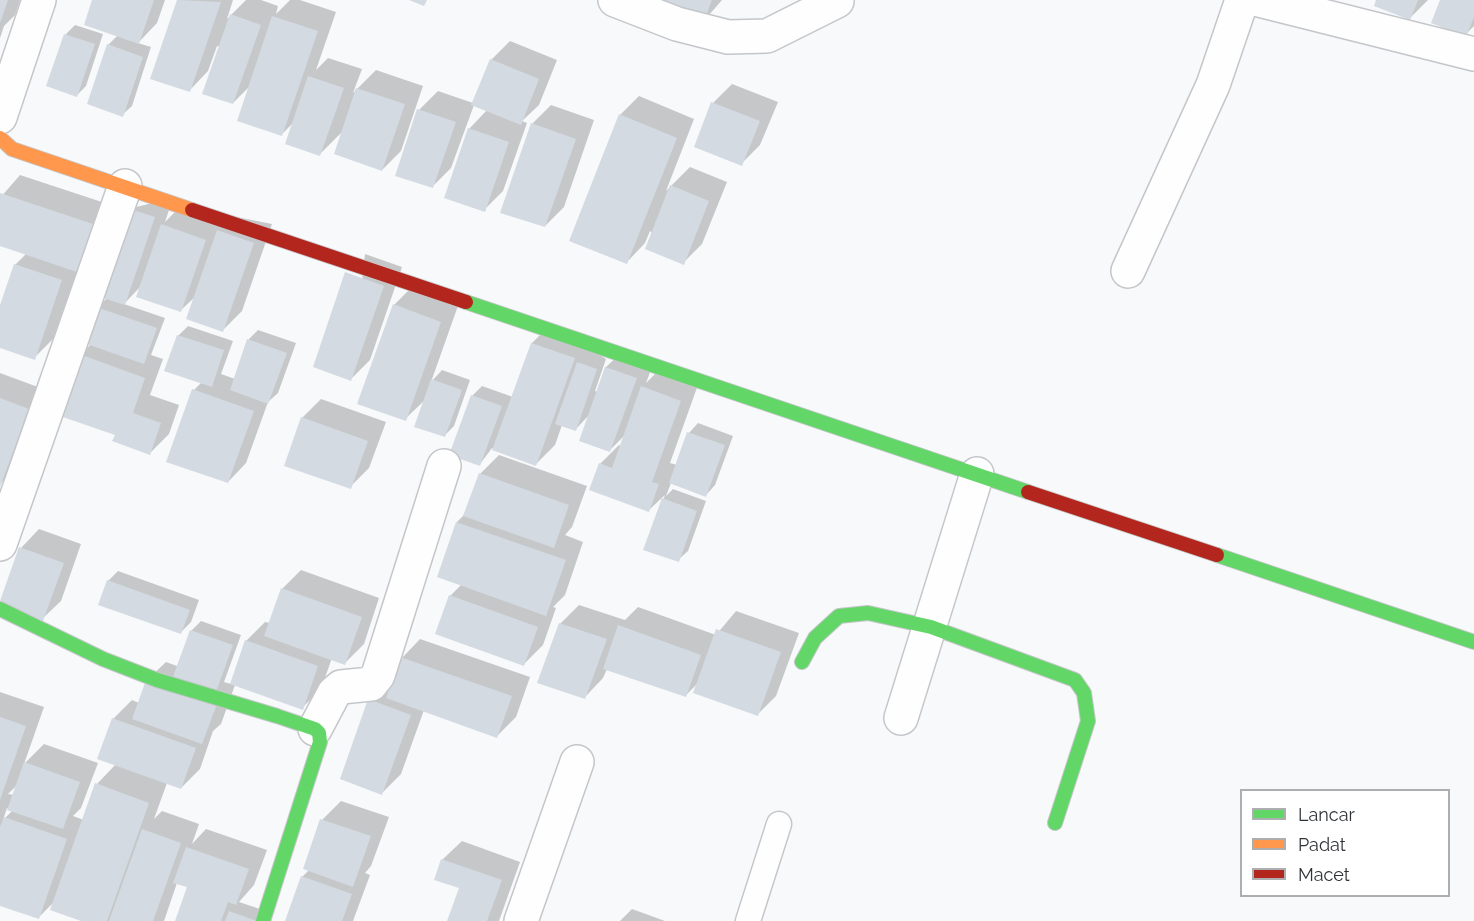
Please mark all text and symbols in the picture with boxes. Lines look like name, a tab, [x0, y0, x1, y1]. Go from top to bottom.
legend	[1240, 789, 1450, 897]
text: Lancar	[1298, 804, 1355, 825]
text: Padat	[1298, 834, 1346, 855]
text: Macet	[1298, 864, 1350, 885]

